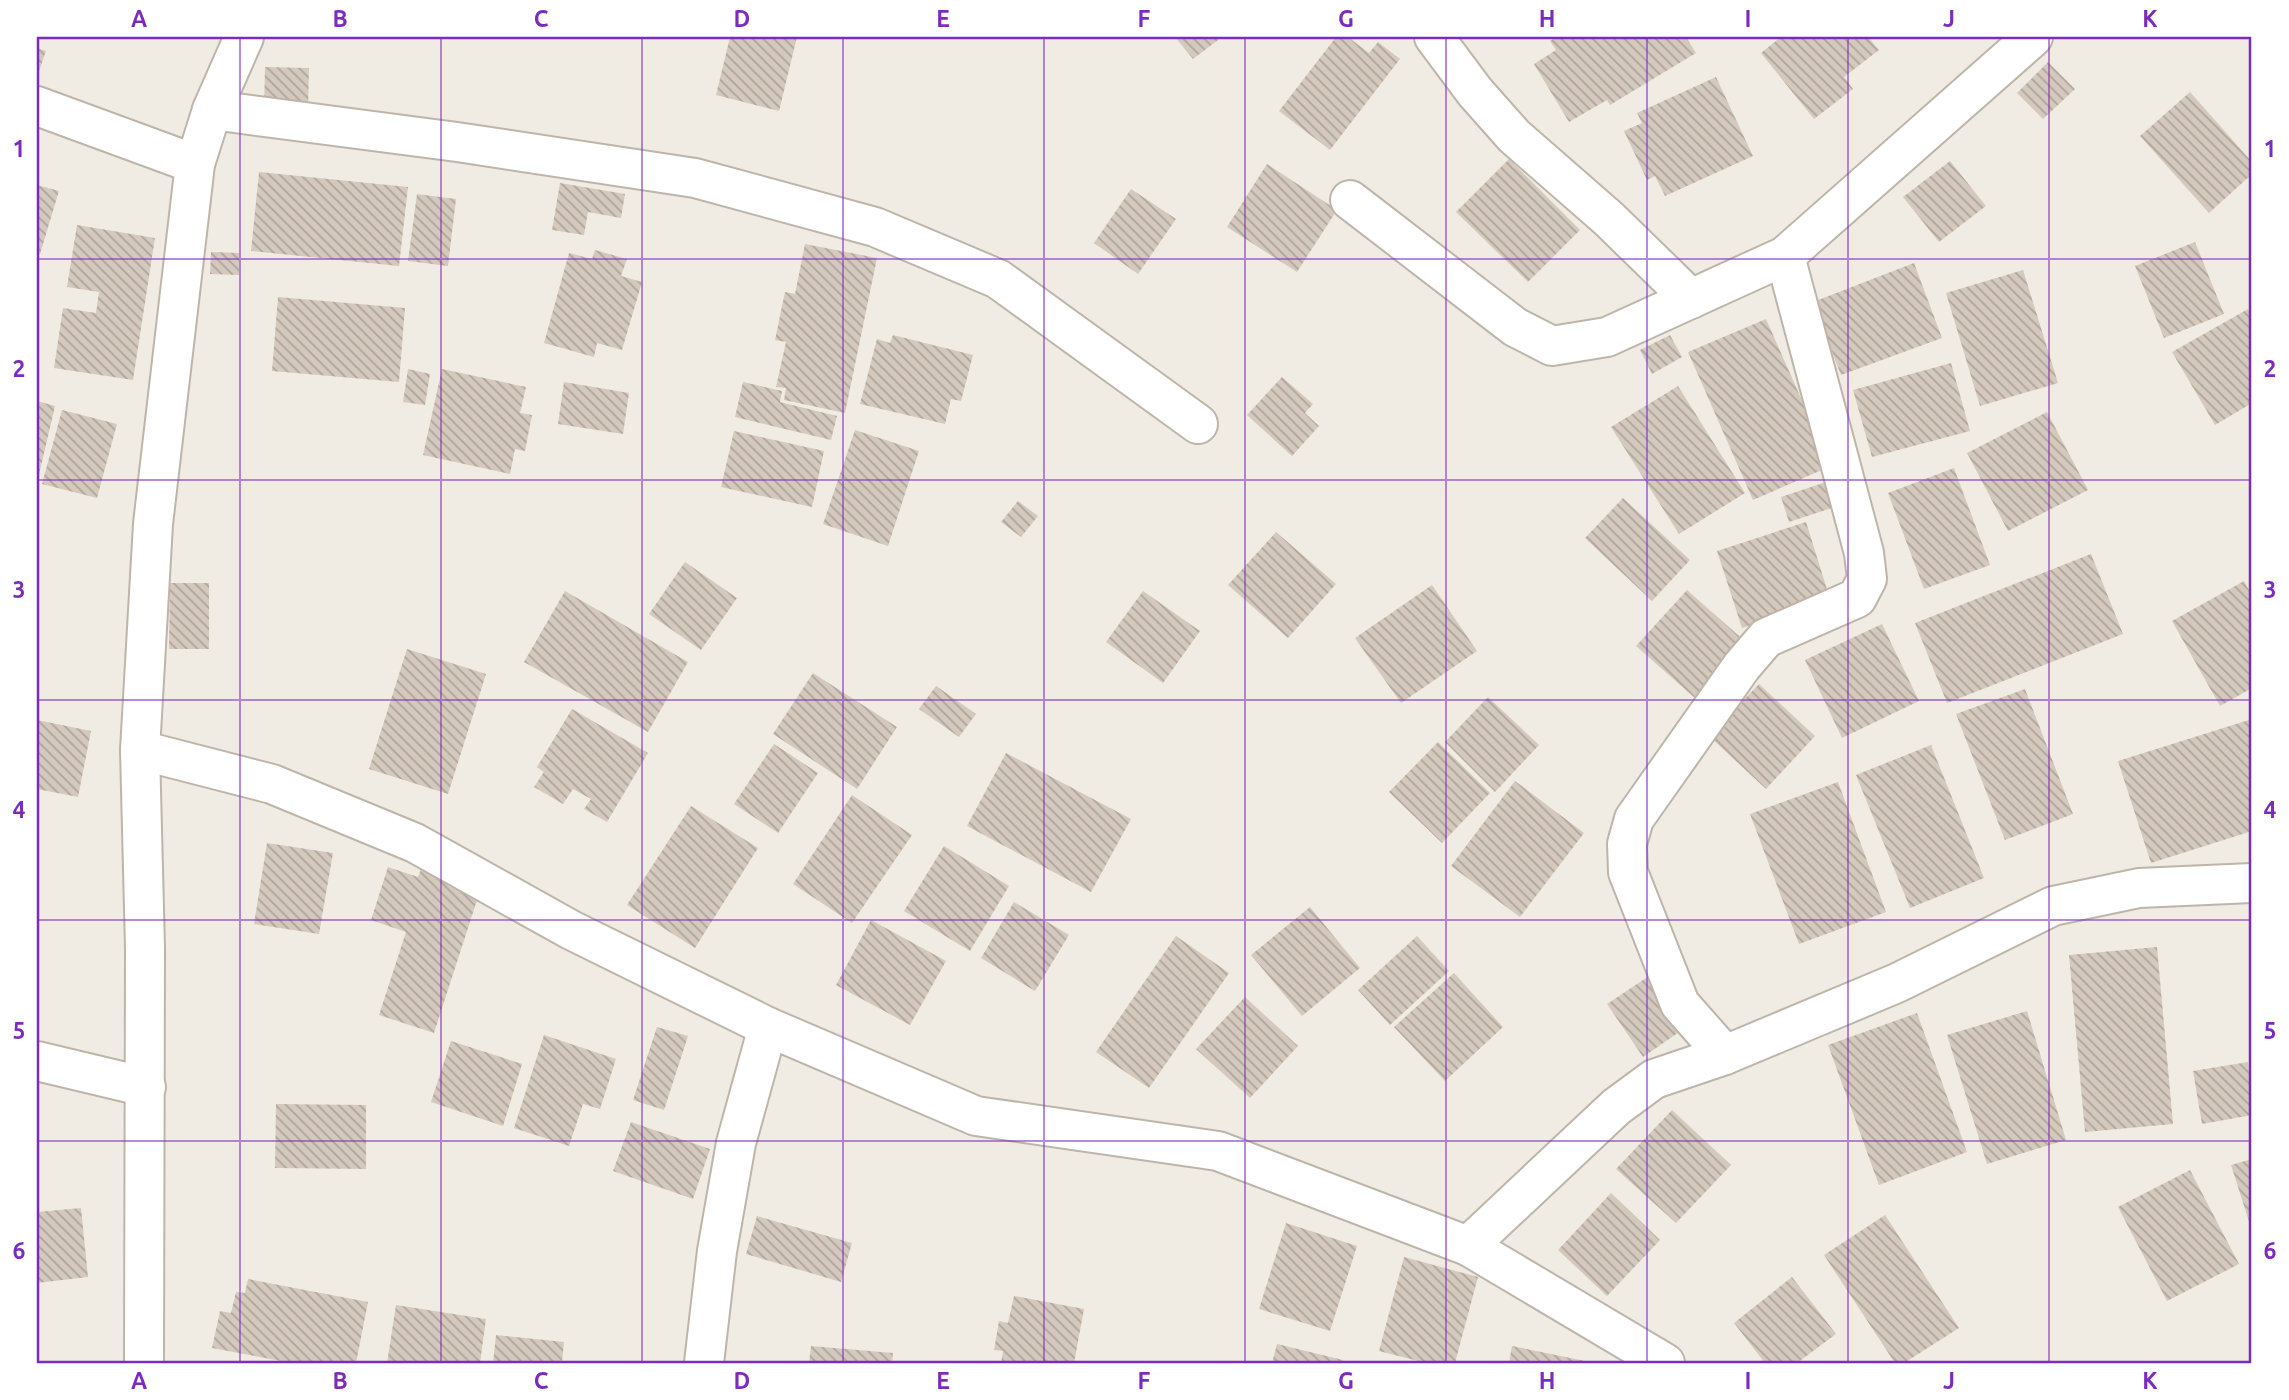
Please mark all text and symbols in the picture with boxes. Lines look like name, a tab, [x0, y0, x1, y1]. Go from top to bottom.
text: A	[131, 6, 147, 31]
text: B	[332, 6, 348, 31]
text: C	[534, 6, 549, 31]
text: D	[734, 6, 750, 31]
text: E	[936, 6, 950, 31]
text: F	[1138, 6, 1151, 31]
text: G	[1338, 6, 1354, 31]
text: H	[1539, 6, 1555, 31]
text: I	[1745, 6, 1751, 31]
text: J	[1943, 6, 1955, 31]
text: K	[2142, 6, 2158, 31]
text: 1	[13, 136, 25, 161]
text: 1	[2264, 136, 2276, 161]
text: 2	[13, 356, 25, 381]
text: 2	[2264, 356, 2276, 381]
text: 3	[13, 577, 25, 602]
text: 3	[2264, 577, 2276, 602]
text: 4	[13, 797, 26, 822]
text: 4	[2264, 797, 2277, 822]
text: 5	[13, 1018, 25, 1043]
text: 5	[2264, 1018, 2276, 1043]
text: 6	[13, 1238, 26, 1263]
text: 6	[2264, 1238, 2277, 1263]
text: A	[131, 1368, 147, 1393]
text: B	[332, 1368, 348, 1393]
text: C	[534, 1368, 549, 1393]
text: D	[734, 1368, 750, 1393]
text: E	[936, 1368, 950, 1393]
text: F	[1138, 1368, 1151, 1393]
text: G	[1338, 1368, 1354, 1393]
text: H	[1539, 1368, 1555, 1393]
text: I	[1745, 1368, 1751, 1393]
text: J	[1943, 1368, 1955, 1393]
text: K	[2142, 1368, 2158, 1393]

